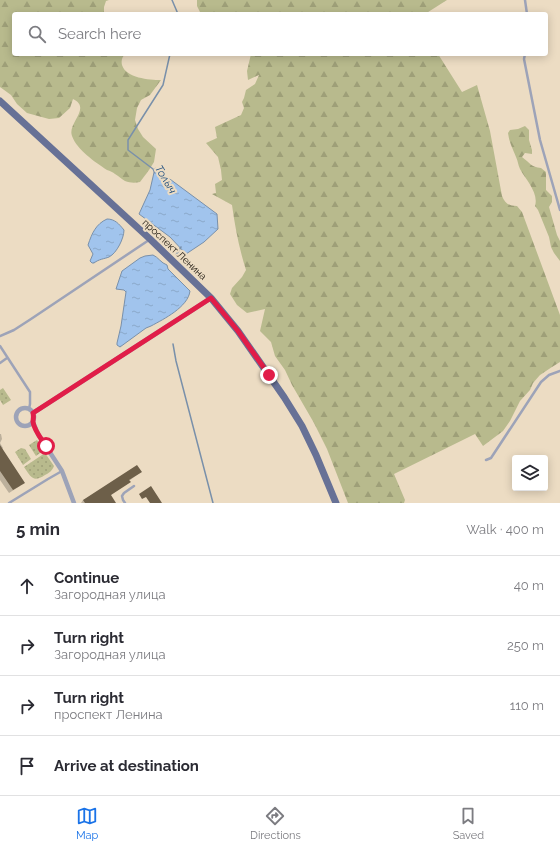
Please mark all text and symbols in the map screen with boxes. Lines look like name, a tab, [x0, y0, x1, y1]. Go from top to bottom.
search box	[12, 12, 548, 56]
icon: search	[26, 23, 48, 45]
text: Search here	[58, 25, 141, 43]
water label: Толыч	[152, 163, 179, 196]
street label: проспект Ленина	[140, 217, 209, 282]
route end	[260, 366, 278, 384]
route start	[37, 437, 55, 455]
map controls	[512, 455, 548, 491]
button: layers	[512, 455, 548, 491]
text: 5 min	[16, 519, 60, 539]
text: Walk · 400 m	[466, 522, 544, 537]
text: Continue	[54, 569, 119, 587]
icon: ahead	[16, 575, 38, 597]
text: 40 m	[514, 578, 544, 593]
text: Загородная улица	[54, 587, 166, 602]
text: Turn right	[54, 629, 124, 647]
icon: right	[16, 635, 38, 657]
text: 250 m	[507, 638, 544, 653]
text: Загородная улица	[54, 647, 166, 662]
text: Turn right	[54, 689, 124, 707]
icon: right	[16, 695, 38, 717]
text: 110 m	[510, 698, 544, 713]
text: проспект Ленина	[54, 707, 163, 722]
icon: arrive	[16, 755, 38, 777]
text: Arrive at destination	[54, 757, 199, 775]
tab: Map	[76, 805, 98, 842]
tab: Directions	[250, 805, 301, 842]
tab: Saved	[453, 805, 484, 842]

